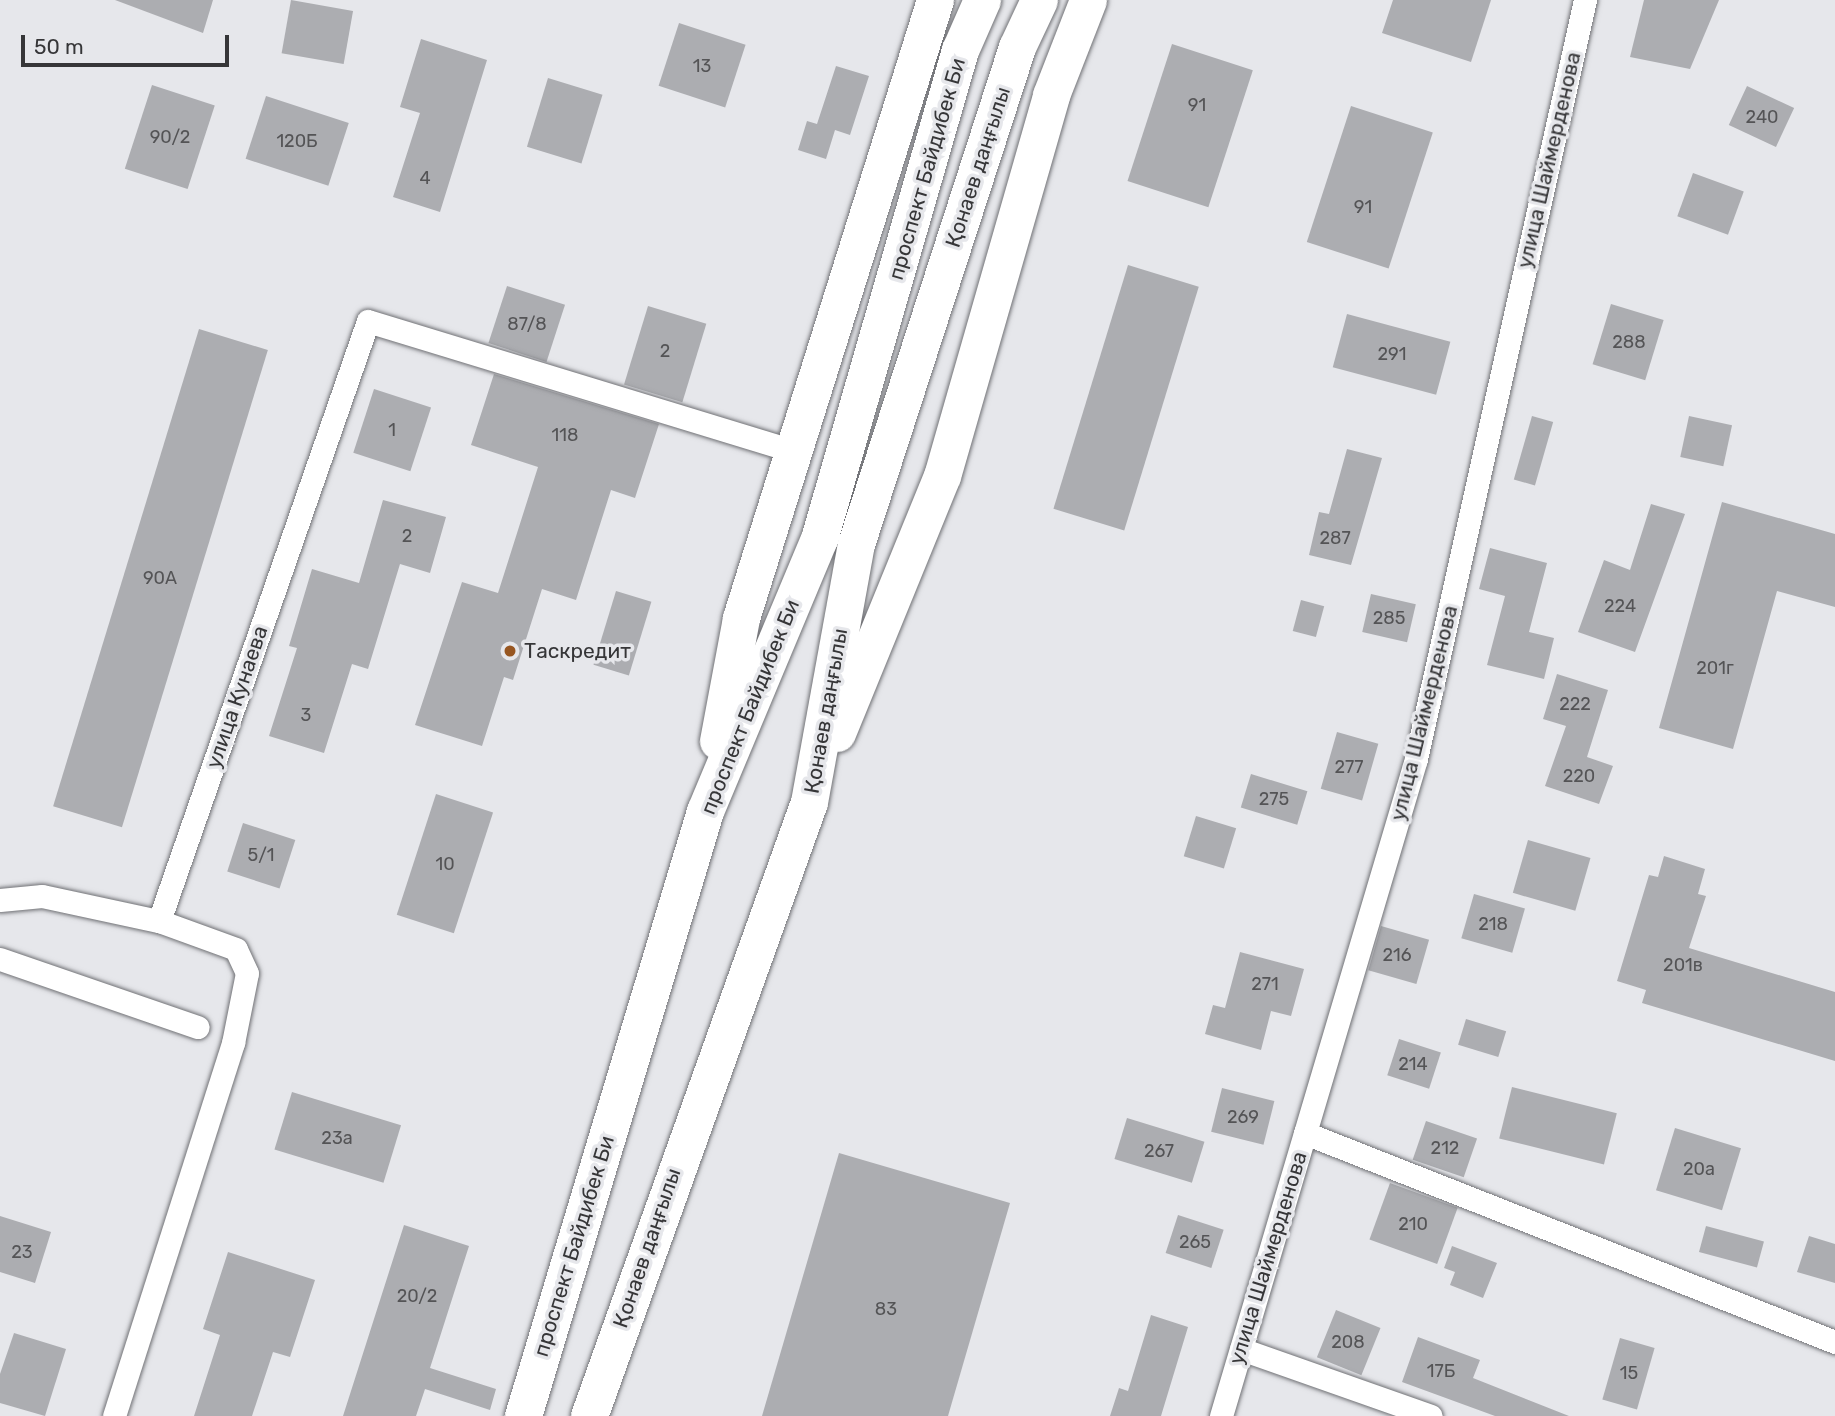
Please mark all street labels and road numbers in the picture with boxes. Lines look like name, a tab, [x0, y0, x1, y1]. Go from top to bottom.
street label: улица Шаймерденова	[1512, 49, 1586, 271]
street label: проспект Байдибек Би	[883, 55, 971, 283]
street label: Қонаев даңғылы	[940, 84, 1016, 250]
street label: проспект Байдибек Би	[695, 596, 805, 818]
street label: улица Шаймерденова	[1385, 603, 1463, 823]
street label: улица Кунаева	[201, 622, 273, 772]
street label: Қонаев даңғылы	[799, 626, 853, 796]
street label: проспект Байдибек Би	[528, 1132, 620, 1360]
street label: улица Шаймерденова	[1224, 1149, 1312, 1367]
street label: Қонаев даңғылы	[608, 1165, 686, 1331]

